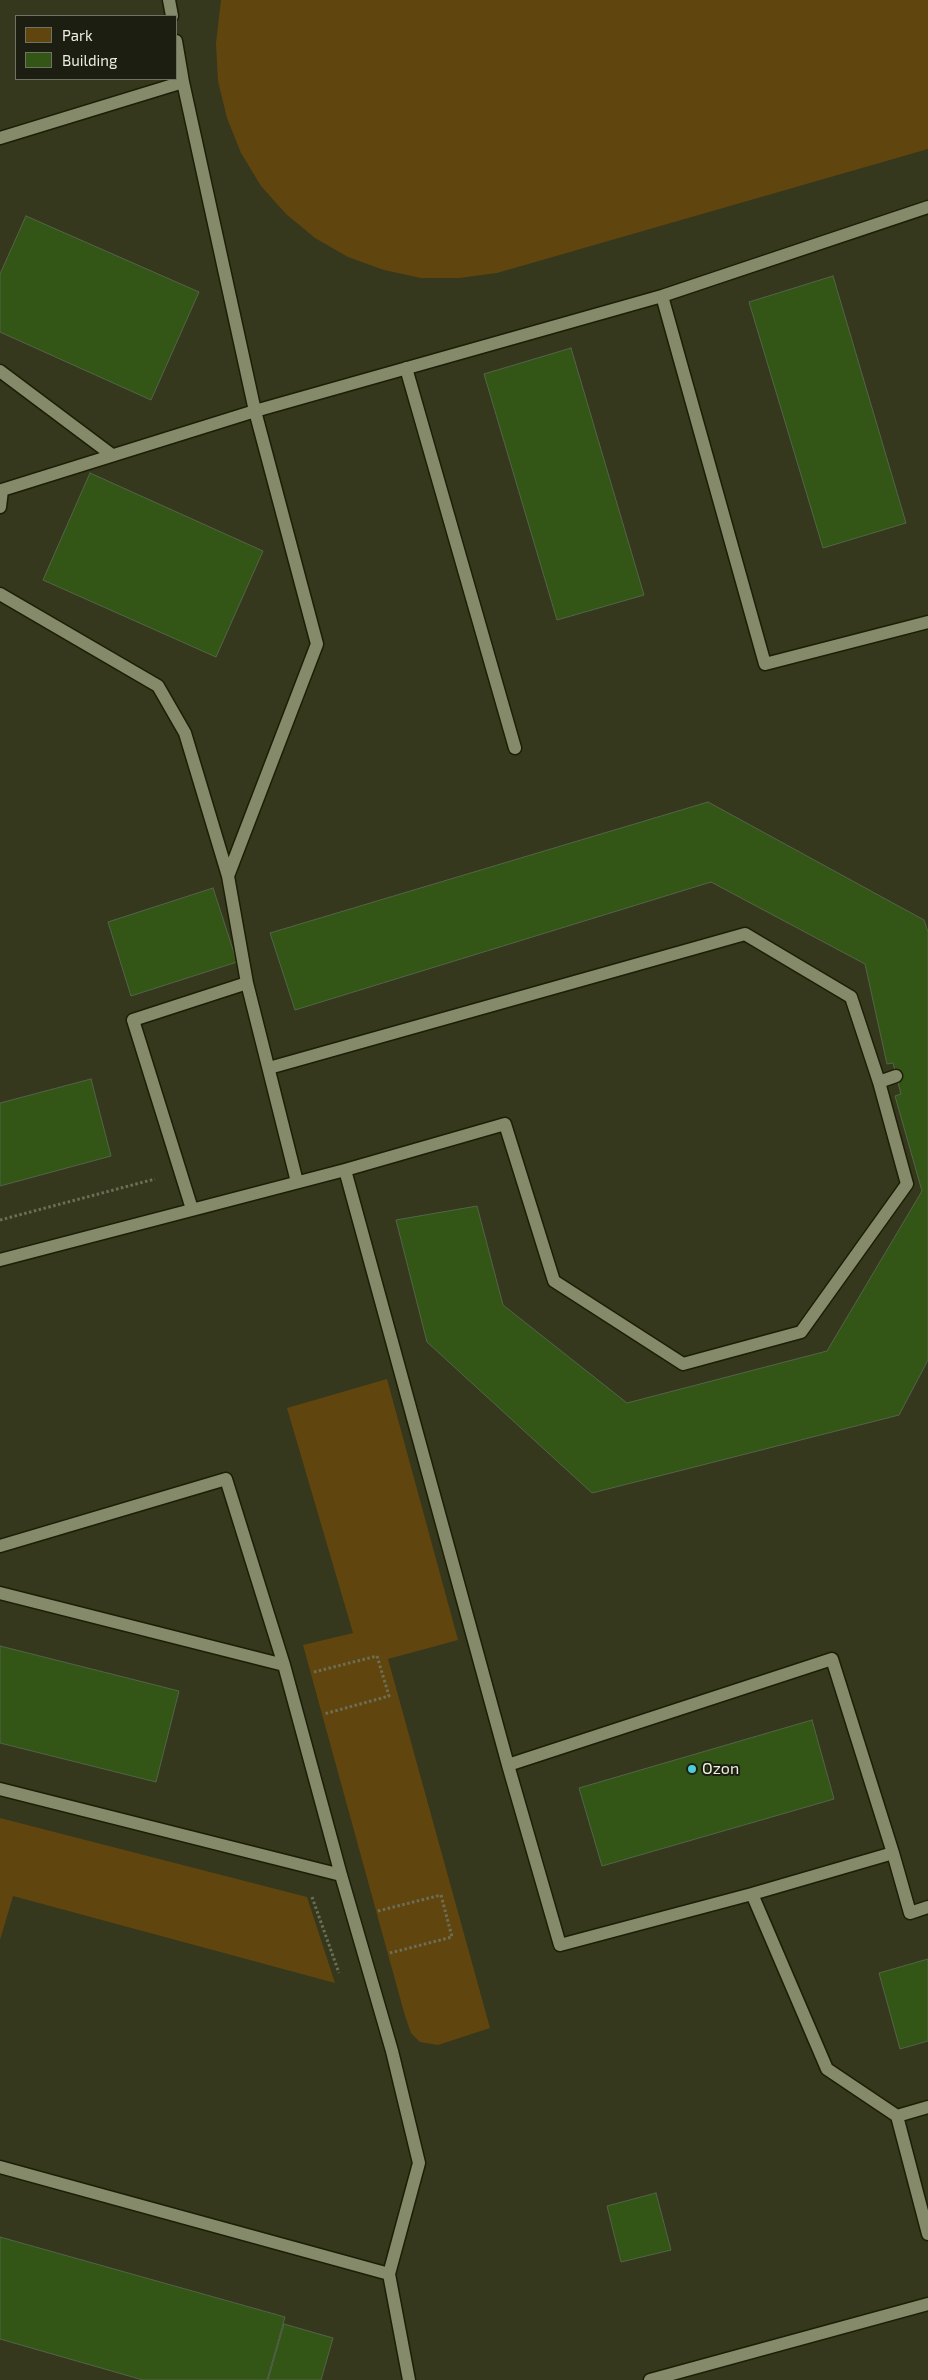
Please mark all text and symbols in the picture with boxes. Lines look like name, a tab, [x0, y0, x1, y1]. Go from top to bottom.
legend	[15, 15, 178, 80]
text: Park	[62, 26, 93, 44]
text: Building	[62, 51, 117, 69]
place label: Ozon	[702, 1759, 739, 1779]
marker: Ozon	[686, 1763, 698, 1775]

